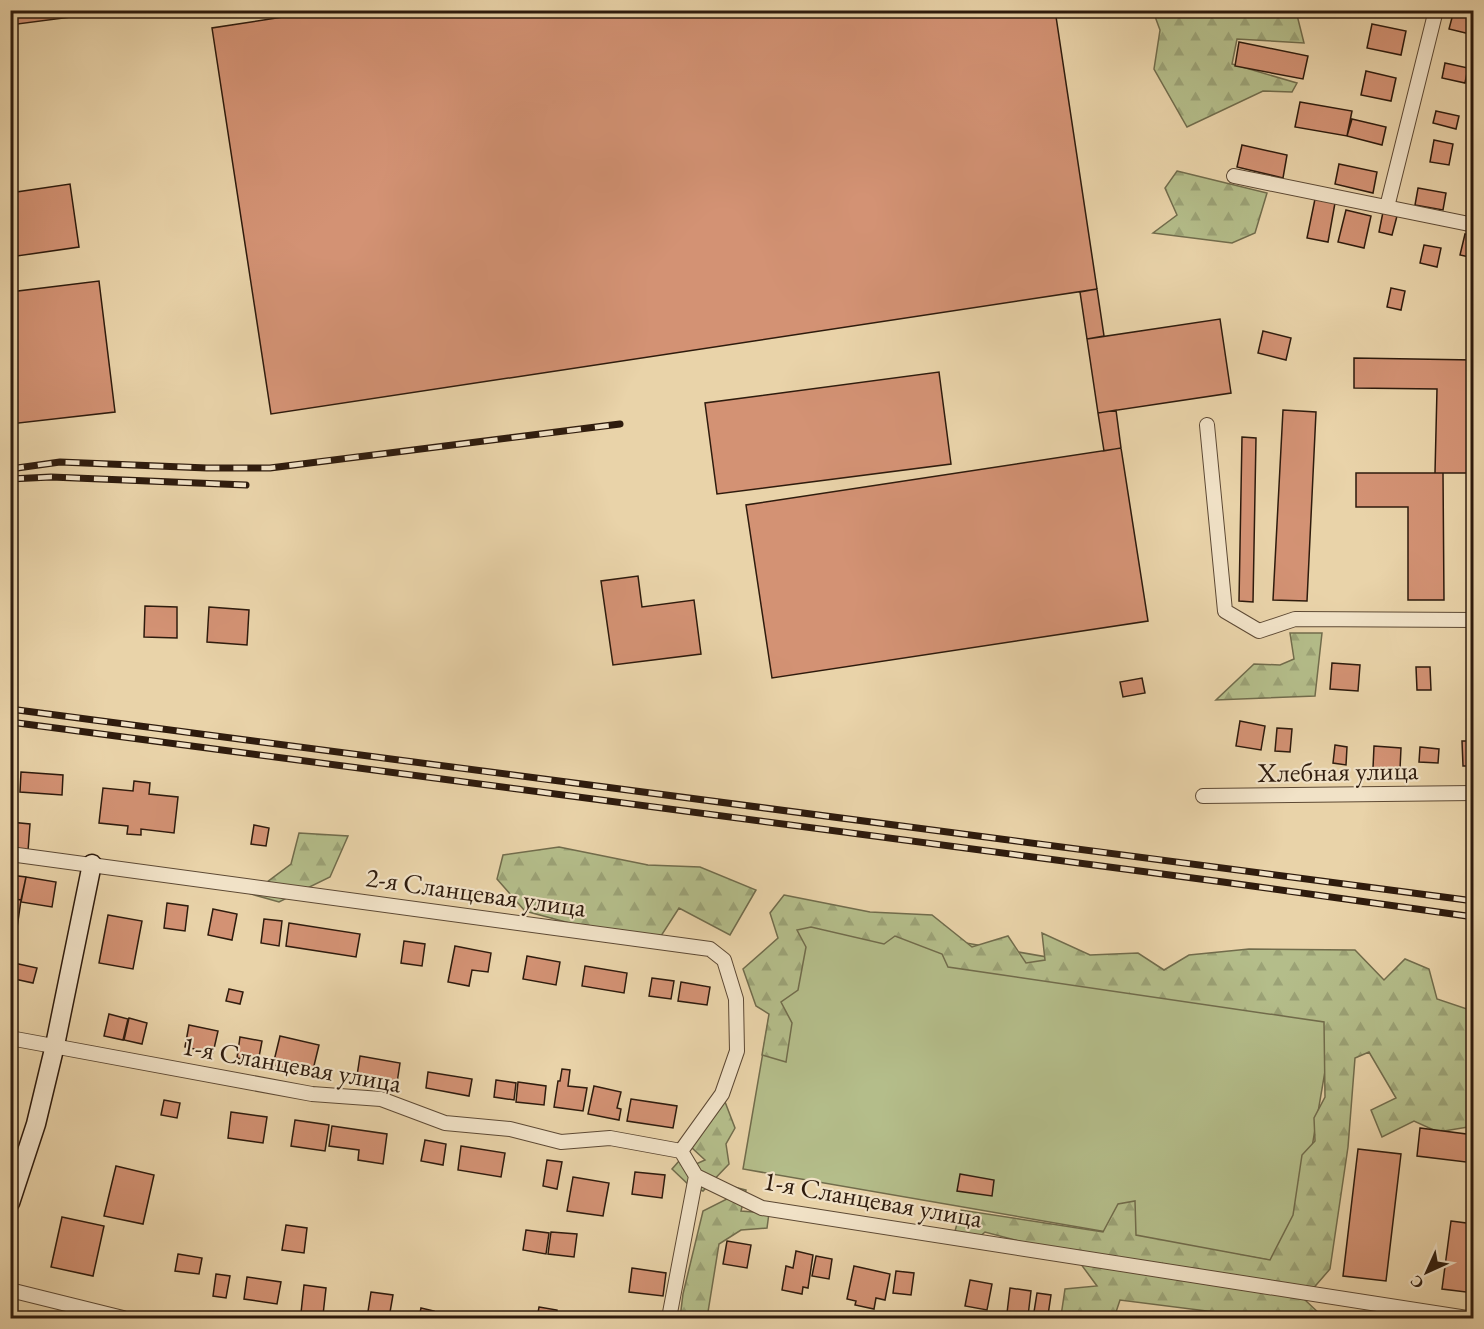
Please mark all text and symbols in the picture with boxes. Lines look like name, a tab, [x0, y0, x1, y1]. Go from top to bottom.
street label: Хлебная улица	[1256, 752, 1419, 790]
street label: 2-я Сланцевая улица	[364, 859, 589, 925]
street label: 1-я Сланцевая улица	[180, 1027, 405, 1101]
street label: 1-я Сланцевая улица	[761, 1162, 986, 1236]
north arrow	[1397, 1242, 1457, 1302]
text: С	[1405, 1271, 1428, 1294]

